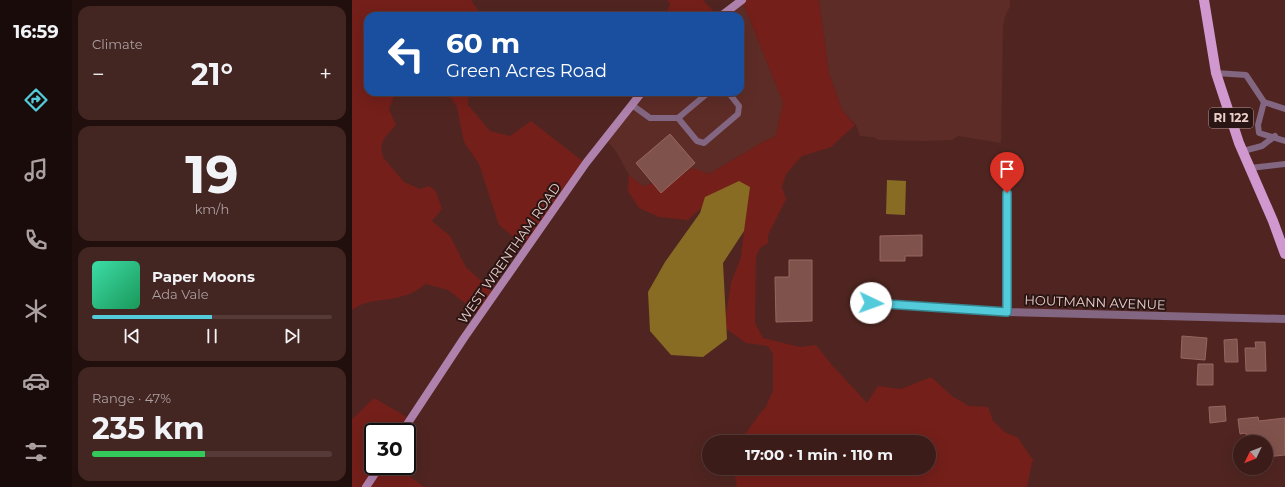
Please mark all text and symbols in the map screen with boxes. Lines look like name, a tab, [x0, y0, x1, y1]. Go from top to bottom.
text: 16:59	[13, 21, 59, 43]
text: 60 m	[446, 26, 520, 60]
icon: left	[380, 28, 432, 80]
text: Climate	[92, 36, 143, 52]
text: 21°	[191, 56, 233, 93]
text: Green Acres Road	[446, 60, 607, 82]
text: −	[92, 61, 105, 88]
text: +	[319, 61, 332, 88]
icon: directions	[22, 86, 50, 114]
road number: RI 122	[1209, 108, 1253, 128]
text: 19	[185, 143, 239, 206]
pin	[990, 152, 1024, 193]
icon: music	[22, 156, 50, 184]
icon: arrive	[996, 158, 1018, 180]
street label: WEST WRENTHAM ROAD	[454, 179, 564, 326]
text: km/h	[195, 201, 229, 217]
icon: phone	[22, 226, 50, 254]
text: Paper Moons	[152, 267, 255, 286]
position arrow	[850, 282, 892, 324]
text: Ada Vale	[152, 286, 209, 302]
street label: HOUTMANN AVENUE	[1024, 292, 1166, 312]
icon: climate	[22, 297, 50, 325]
icon: previous	[121, 325, 143, 347]
icon: pause	[201, 325, 223, 347]
icon: next	[281, 325, 303, 347]
icon: car	[22, 367, 50, 395]
text: Range · 47%	[92, 390, 171, 406]
text: 235 km	[92, 410, 205, 447]
speed limit sign: 30	[364, 423, 416, 475]
north arrow	[1233, 435, 1273, 475]
map controls	[1233, 435, 1273, 475]
icon: filters	[22, 438, 50, 466]
text: 17:00 · 1 min · 110 m	[745, 445, 893, 464]

